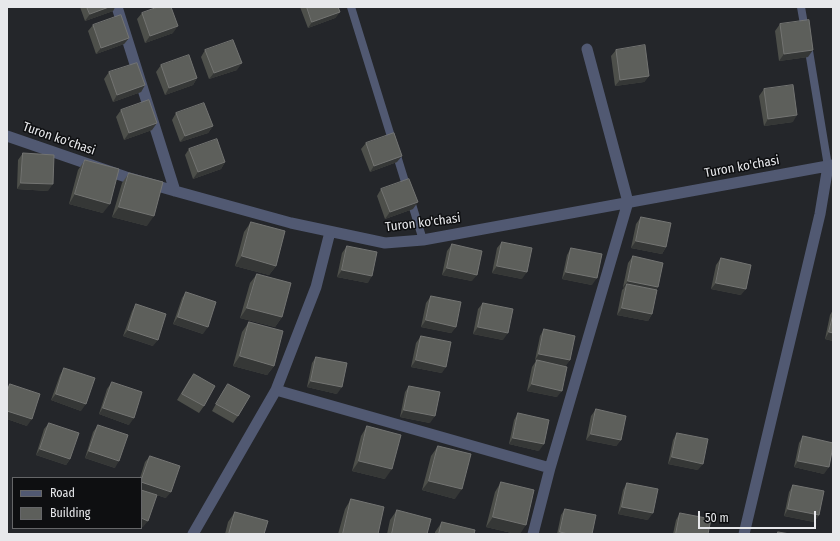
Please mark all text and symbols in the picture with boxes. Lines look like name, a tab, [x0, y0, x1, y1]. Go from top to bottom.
street label: Turon ko'chasi	[21, 119, 97, 159]
street label: Turon ko'chasi	[703, 153, 781, 181]
street label: Turon ko'chasi	[384, 211, 462, 235]
legend	[12, 477, 142, 529]
text: Road	[50, 486, 75, 500]
scale bar	[700, 503, 818, 529]
text: Building	[50, 506, 90, 520]
text: 50 m	[705, 511, 729, 525]

